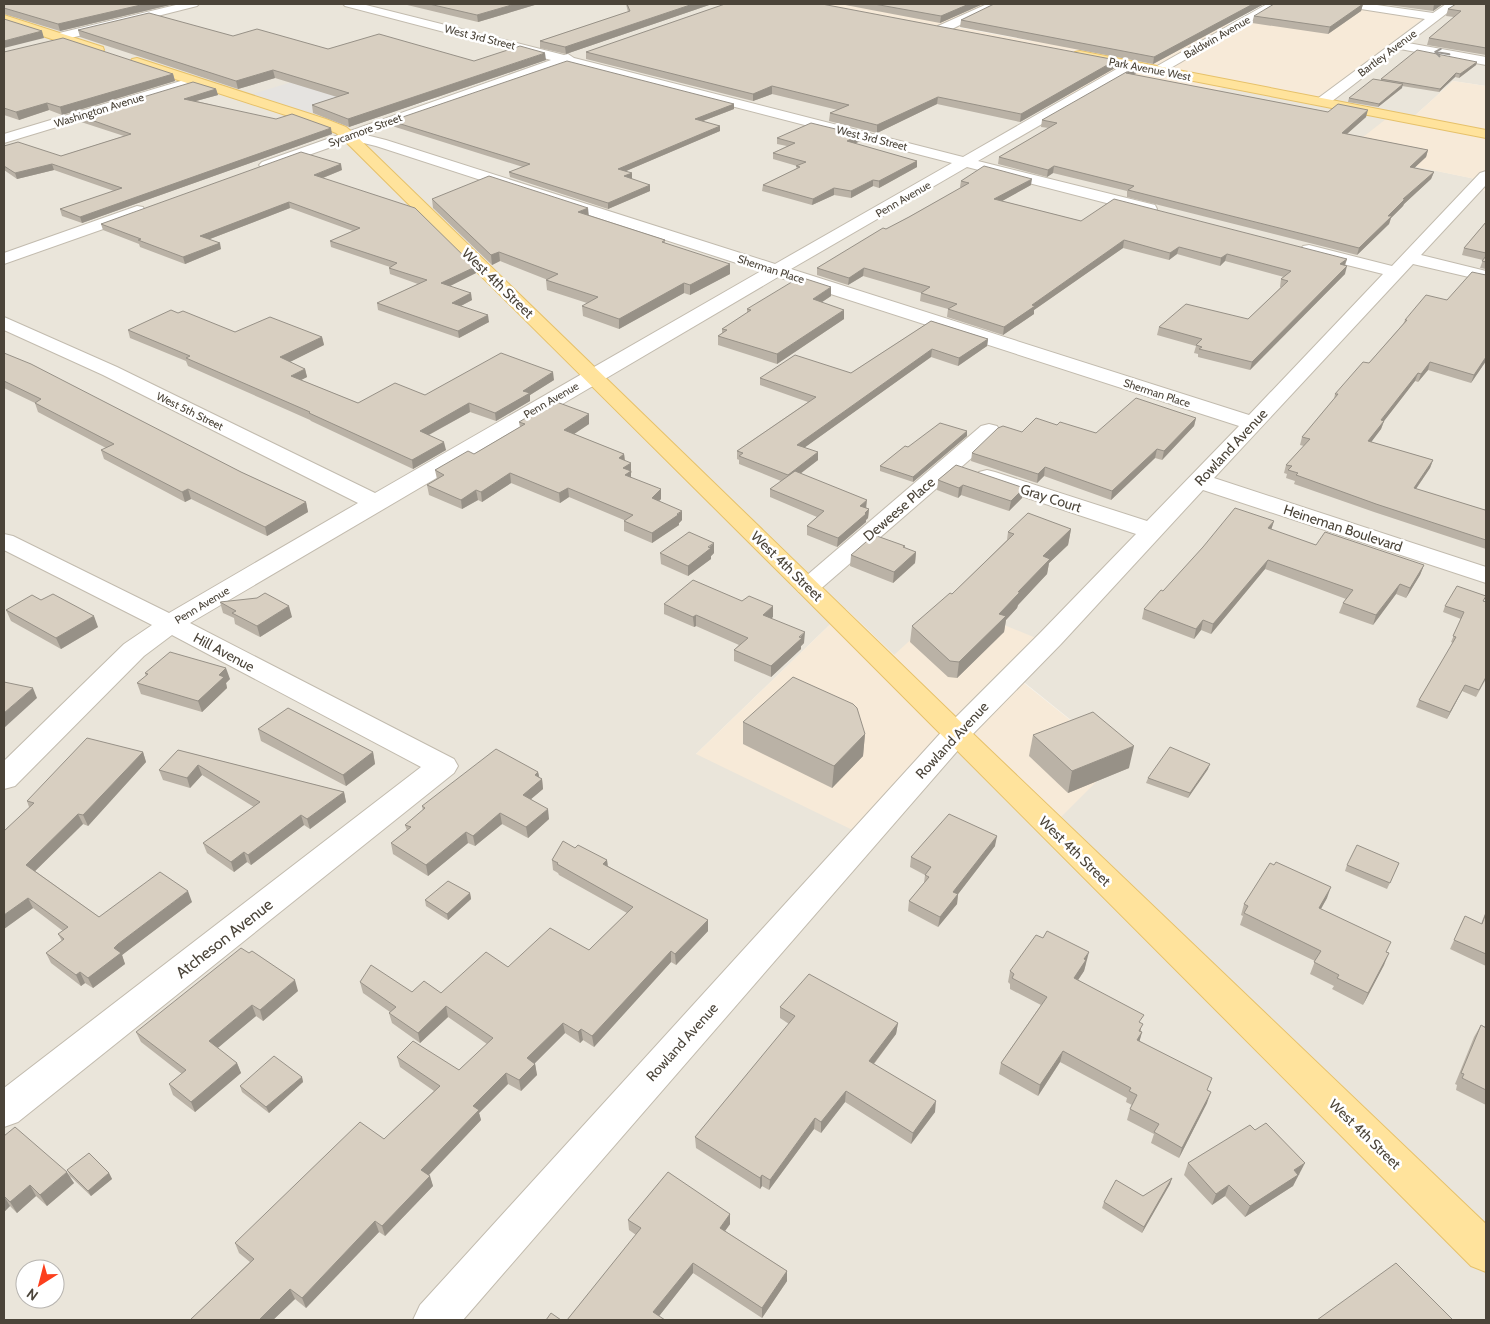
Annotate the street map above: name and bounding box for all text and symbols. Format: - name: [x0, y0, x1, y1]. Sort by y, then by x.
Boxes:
- street label: Baldwin Avenue: [1181, 12, 1253, 62]
- street label: West 3rd Street: [443, 21, 517, 53]
- street label: Bartley Avenue: [1355, 26, 1419, 80]
- one-way arrow: [1434, 47, 1450, 57]
- street label: Park Avenue West: [1108, 54, 1193, 84]
- street label: Washington Avenue: [53, 90, 146, 130]
- street label: Sycamore Street: [326, 110, 404, 150]
- street label: West 3rd Street: [835, 122, 909, 154]
- street label: Penn Avenue: [873, 177, 933, 220]
- street label: West 4th Street: [458, 244, 538, 322]
- street label: Sherman Place: [736, 252, 807, 287]
- street label: Sherman Place: [1122, 376, 1193, 411]
- street label: Penn Avenue: [521, 378, 581, 421]
- street label: West 5th Street: [154, 389, 226, 433]
- street label: Rowland Avenue: [1191, 405, 1271, 489]
- street label: Deweese Place: [859, 473, 939, 545]
- street label: Gray Court: [1018, 480, 1084, 516]
- street label: Heineman Boulevard: [1281, 500, 1405, 556]
- street label: West 4th Street: [747, 527, 827, 605]
- street label: Penn Avenue: [172, 583, 232, 627]
- street label: Hill Avenue: [190, 628, 258, 676]
- street label: Rowland Avenue: [912, 698, 992, 782]
- street label: West 4th Street: [1035, 812, 1115, 890]
- street label: Atcheson Avenue: [172, 895, 276, 982]
- street label: Rowland Avenue: [642, 999, 722, 1085]
- street label: West 4th Street: [1325, 1095, 1405, 1173]
- north arrow: [15, 1259, 65, 1309]
- text: N: [23, 1284, 42, 1305]

